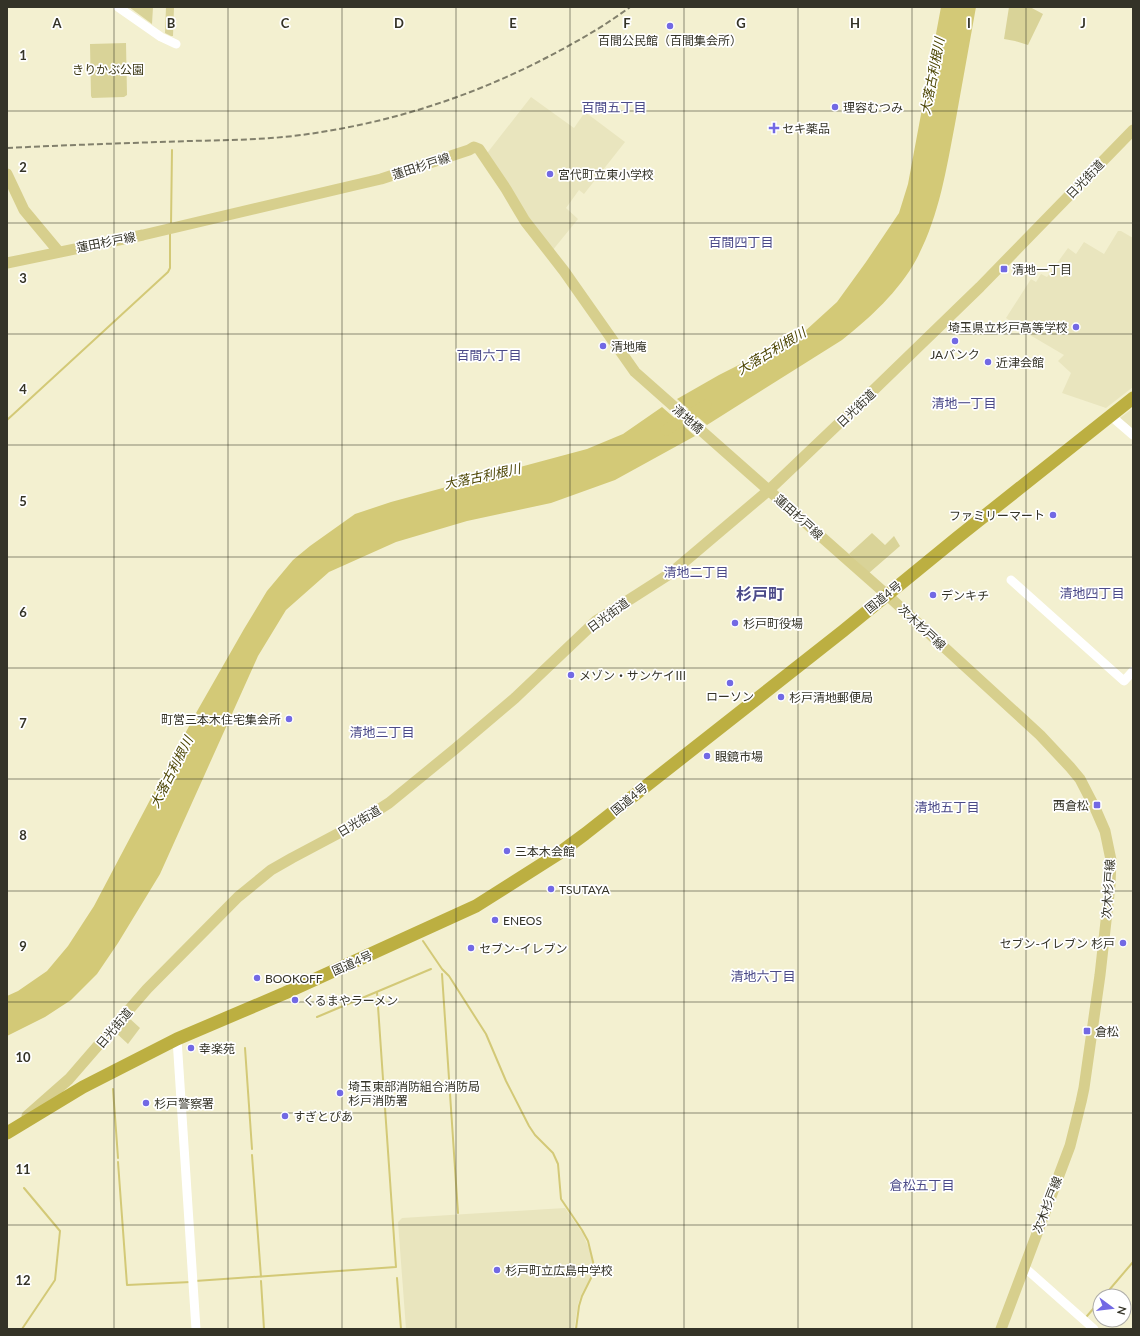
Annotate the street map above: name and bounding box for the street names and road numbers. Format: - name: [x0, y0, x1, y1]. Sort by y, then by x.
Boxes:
- street label: 蓮田杉戸線: [390, 150, 452, 182]
- street label: 日光街道: [1063, 157, 1107, 201]
- street label: 蓮田杉戸線: [75, 229, 137, 255]
- street label: 日光街道: [834, 386, 878, 430]
- street label: 清地橋: [670, 401, 706, 437]
- street label: 蓮田杉戸線: [772, 491, 826, 543]
- street label: 国道4号: [862, 578, 904, 616]
- street label: 日光街道: [584, 595, 632, 635]
- street label: 次木杉戸線: [895, 601, 949, 653]
- street label: 国道4号: [608, 780, 650, 818]
- street label: 日光街道: [335, 802, 383, 840]
- street label: 次木杉戸線: [1098, 859, 1118, 919]
- street label: 国道4号: [329, 947, 375, 979]
- street label: 日光街道: [93, 1005, 135, 1051]
- street label: 次木杉戸線: [1029, 1174, 1065, 1236]

